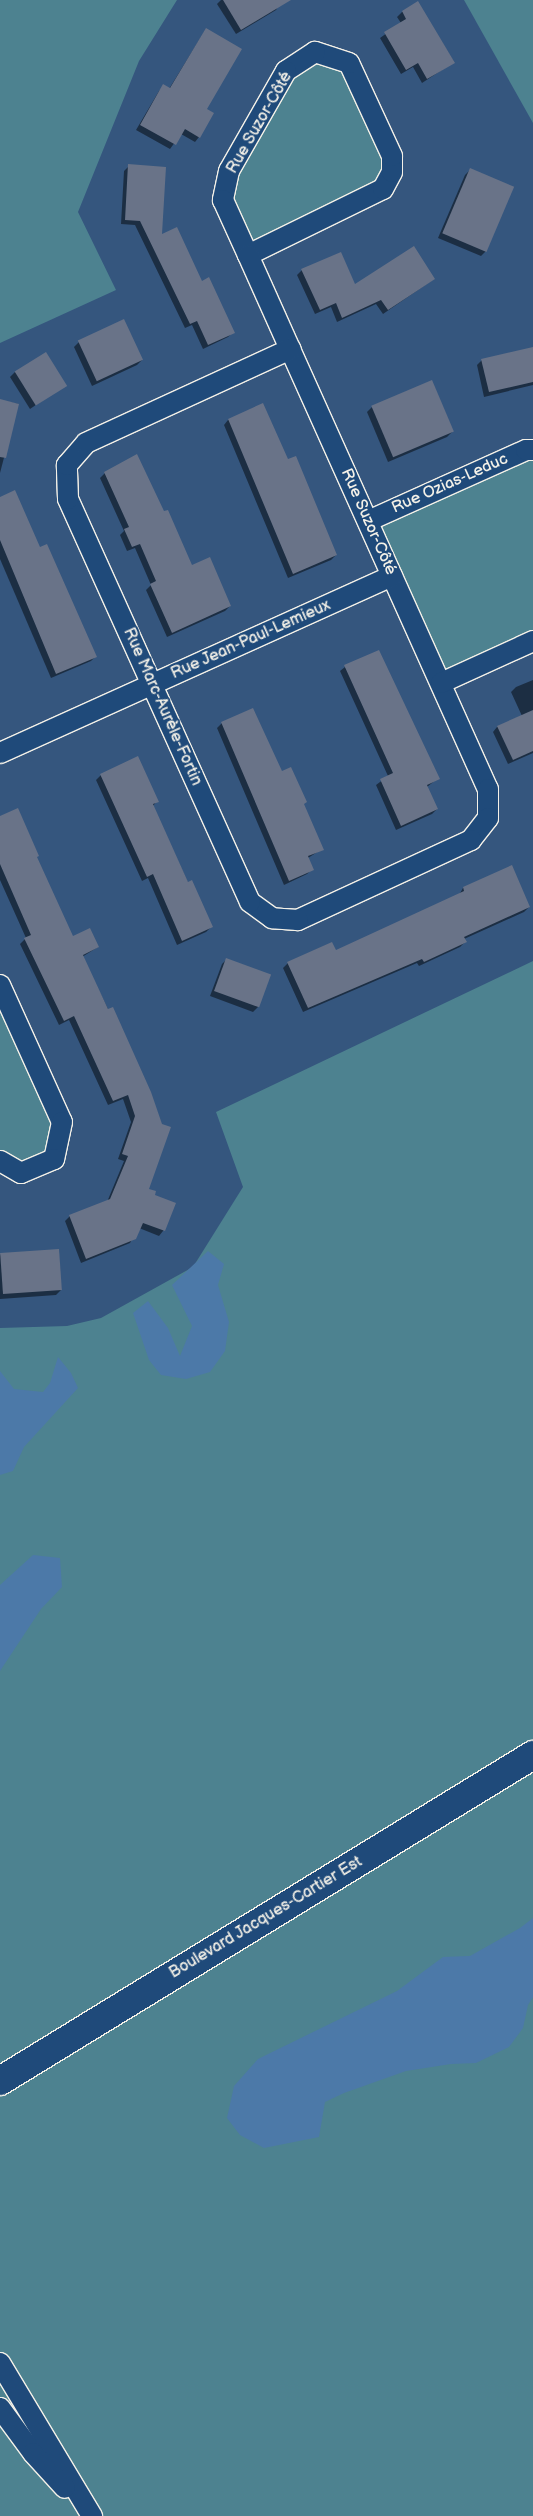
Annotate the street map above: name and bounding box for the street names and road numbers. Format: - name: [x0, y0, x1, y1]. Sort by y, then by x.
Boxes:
- street label: Rue Suzor-Côté: [223, 69, 297, 177]
- street label: Rue Ozias-Leduc: [389, 450, 511, 518]
- street label: Rue Suzor-Côté: [336, 466, 400, 578]
- street label: Rue Jean-Paul-Lemieux: [168, 596, 334, 684]
- street label: Rue Marc-Aurèle-Fortin: [118, 625, 206, 789]
- street label: Boulevard Jacques-Cartier Est: [166, 1853, 366, 1983]

